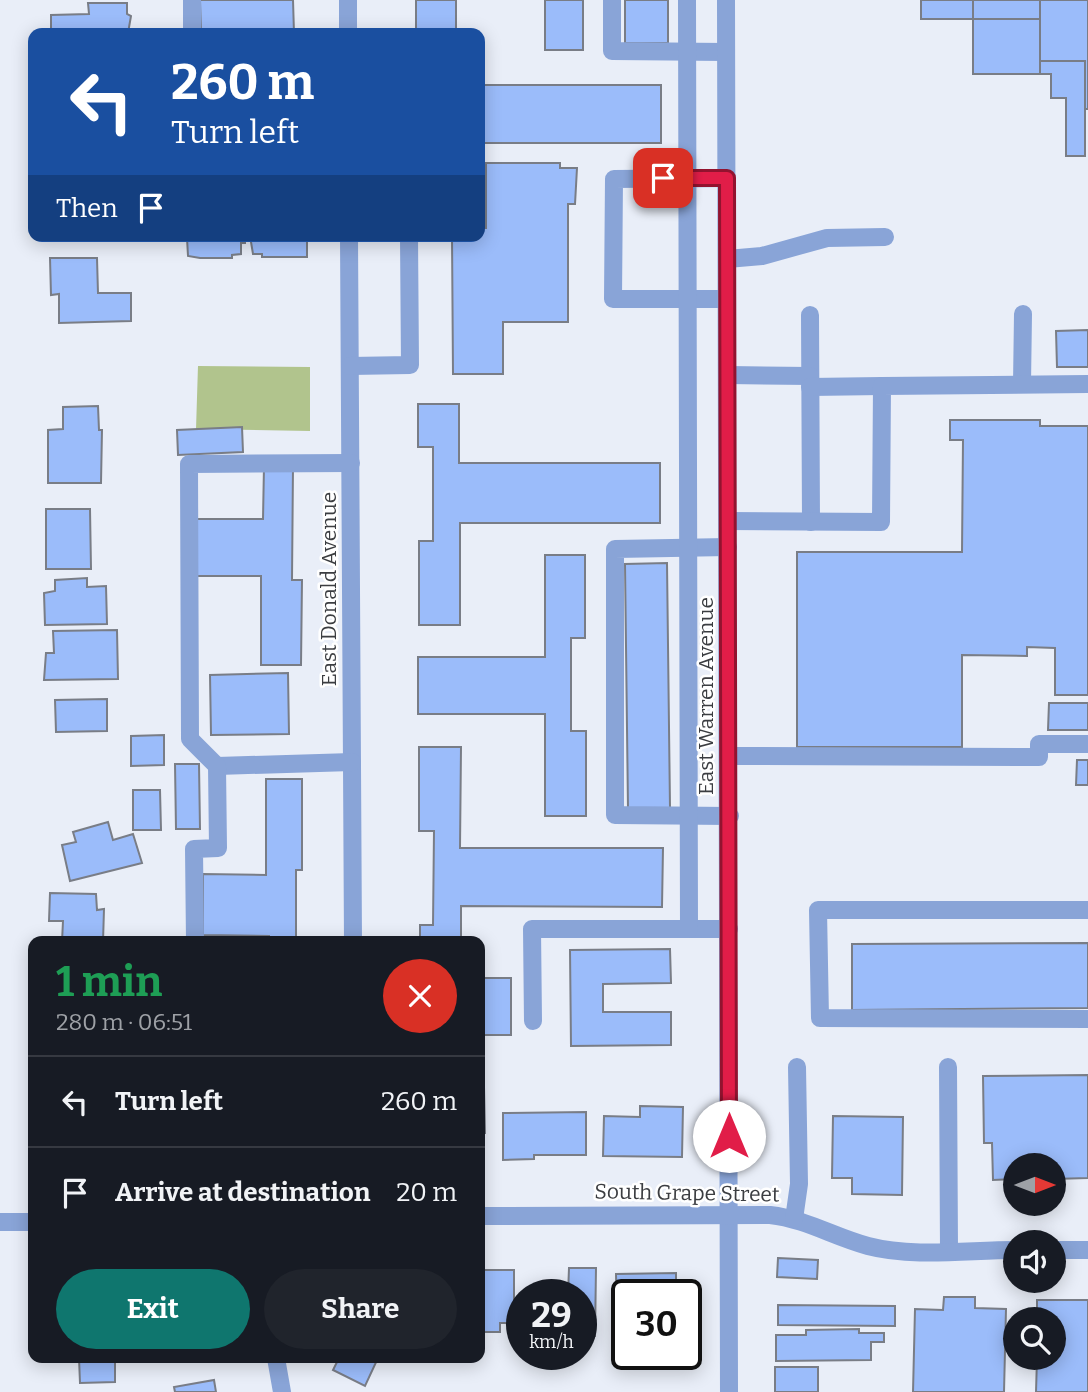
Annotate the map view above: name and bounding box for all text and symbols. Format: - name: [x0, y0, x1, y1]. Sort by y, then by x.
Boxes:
- text: 260 m: [171, 53, 314, 112]
- icon: left: [56, 56, 147, 147]
- text: Turn left: [171, 113, 299, 151]
- pin: [633, 148, 693, 208]
- icon: arrive: [644, 159, 682, 197]
- icon: arrive: [132, 189, 170, 227]
- text: Then: [56, 193, 118, 224]
- street label: East Donald Avenue: [316, 492, 342, 686]
- street label: East Warren Avenue: [693, 597, 719, 795]
- text: 1 min: [56, 957, 162, 1007]
- button: close: [383, 959, 457, 1033]
- text: 280 m · 06:51: [56, 1008, 192, 1036]
- icon: left: [56, 1083, 94, 1121]
- text: Turn left: [115, 1086, 223, 1117]
- text: 260 m: [381, 1086, 457, 1117]
- position arrow: [692, 1099, 766, 1173]
- north arrow: [1003, 1153, 1066, 1216]
- map controls: [1003, 1153, 1066, 1370]
- icon: arrive: [56, 1174, 94, 1212]
- text: Arrive at destination: [115, 1177, 370, 1208]
- text: 20 m: [396, 1177, 457, 1208]
- street label: South Grape Street: [594, 1178, 780, 1208]
- button: sound: [1003, 1230, 1066, 1293]
- button: Exit: [56, 1269, 250, 1349]
- button: Share: [264, 1269, 457, 1349]
- speed limit sign: 30: [611, 1279, 702, 1370]
- text: 29: [531, 1294, 572, 1336]
- button: search: [1003, 1307, 1066, 1370]
- text: km/h: [529, 1331, 574, 1353]

